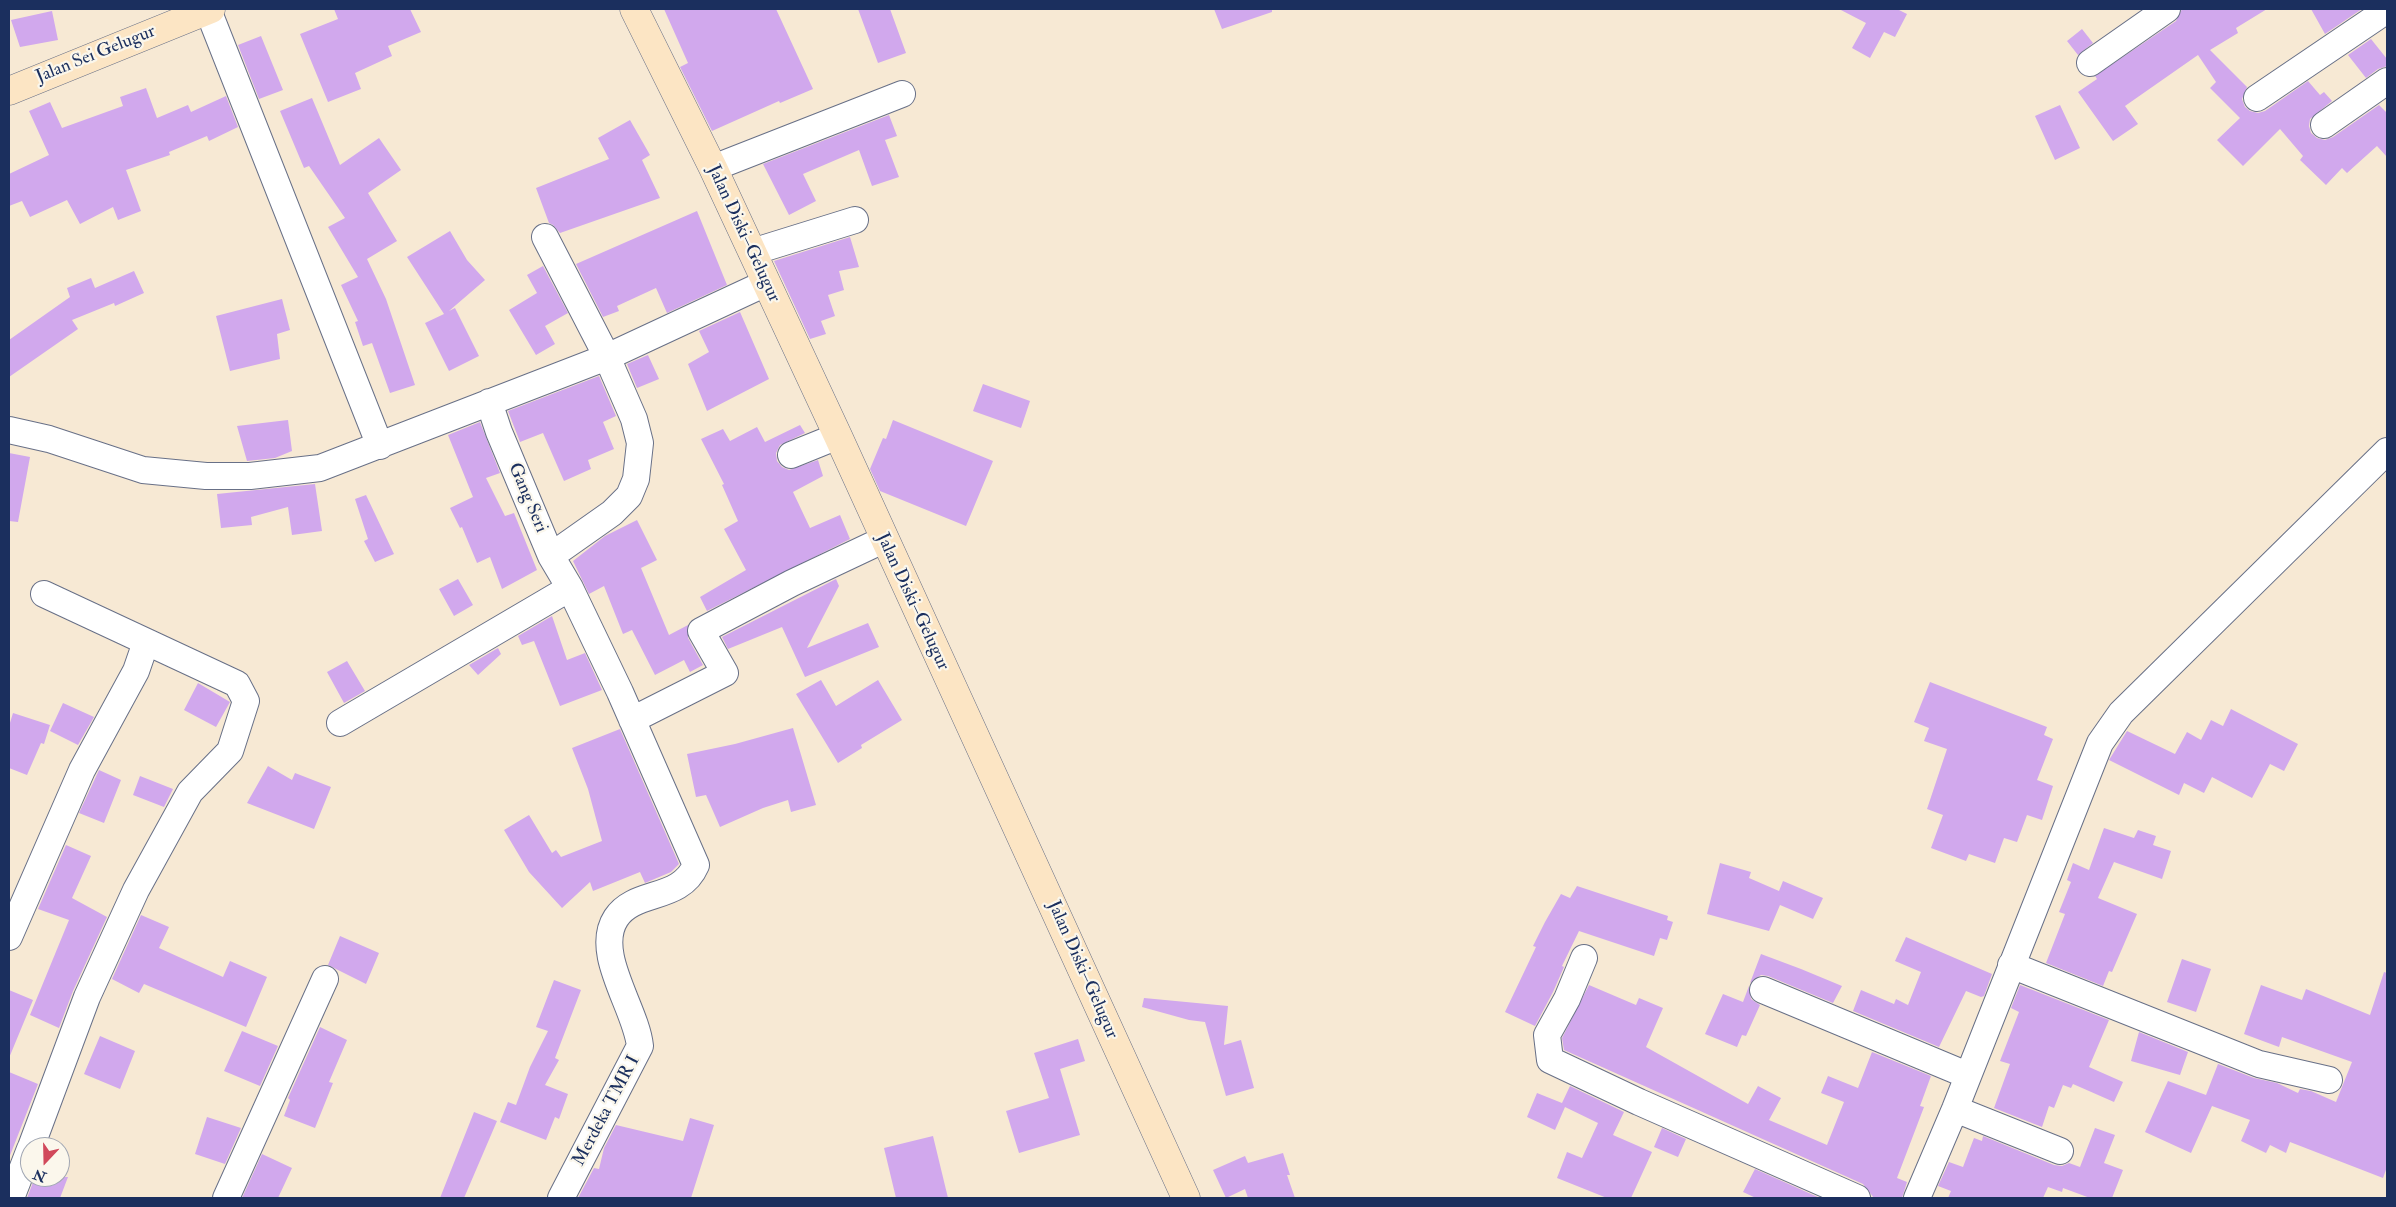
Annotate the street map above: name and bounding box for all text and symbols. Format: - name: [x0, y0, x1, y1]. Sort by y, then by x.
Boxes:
- street label: Jalan Sei Gelugur: [33, 21, 159, 89]
- street label: Jalan Diski–Gelugur: [702, 162, 784, 306]
- street label: Gang Seri: [503, 460, 551, 536]
- street label: Jalan Diski–Gelugur: [871, 530, 953, 674]
- street label: Jalan Diski–Gelugur: [1042, 898, 1122, 1042]
- street label: Merdeka TMR I: [569, 1052, 645, 1170]
- north arrow: [20, 1137, 70, 1187]
- text: N: [31, 1165, 49, 1186]

